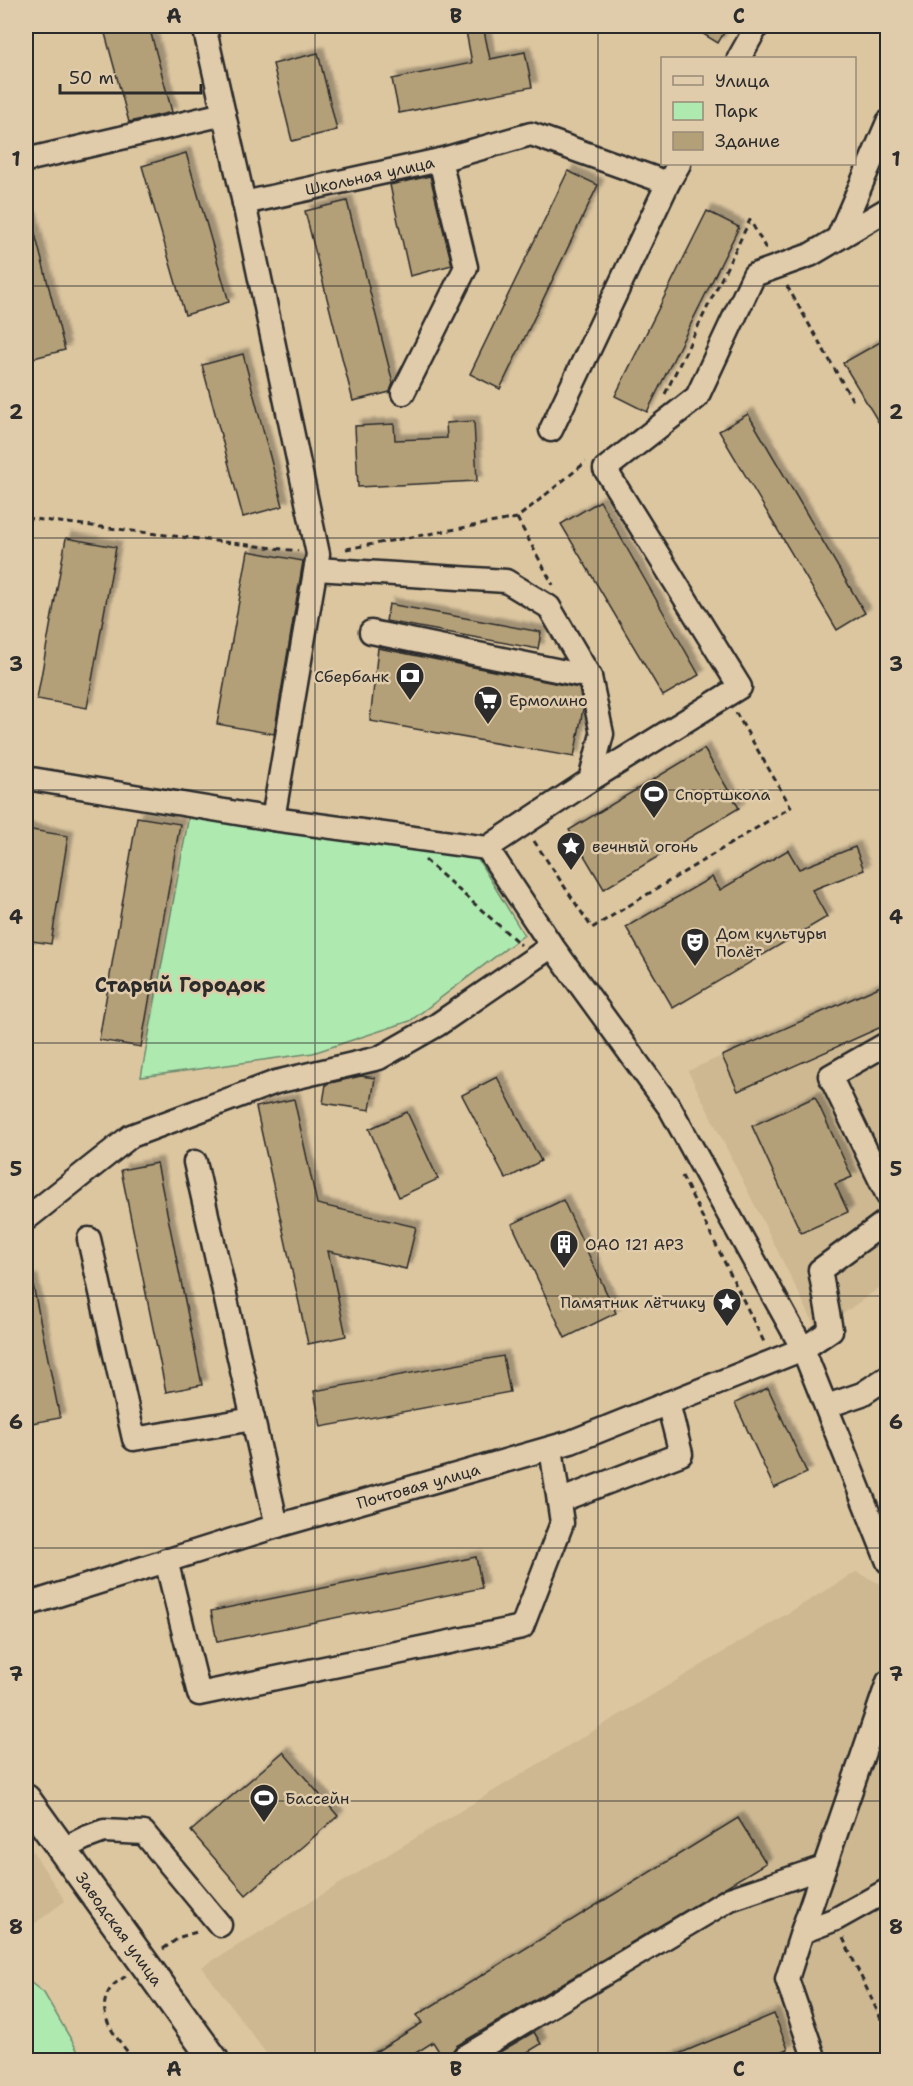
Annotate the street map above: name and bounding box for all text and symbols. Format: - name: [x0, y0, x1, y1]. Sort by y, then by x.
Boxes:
- text: A: [166, 3, 182, 29]
- text: B: [450, 3, 462, 29]
- text: C: [733, 3, 745, 29]
- scale bar: [60, 57, 201, 95]
- legend: [661, 57, 856, 165]
- text: 50 m: [69, 66, 114, 90]
- text: Улица: [715, 69, 769, 93]
- text: Парк: [715, 99, 758, 123]
- text: Здание: [715, 129, 780, 153]
- text: 1: [11, 146, 21, 172]
- text: 1: [891, 146, 901, 172]
- street label: Школьная улица: [303, 151, 436, 200]
- text: 2: [9, 399, 23, 425]
- text: 2: [889, 399, 903, 425]
- text: 3: [9, 651, 23, 677]
- text: 3: [889, 651, 903, 677]
- bank icon: Сбербанк: [394, 660, 426, 702]
- place label: Сбербанк: [314, 666, 390, 687]
- supermarket icon: Ермолино: [472, 684, 504, 726]
- place label: Ермолино: [509, 690, 588, 711]
- sports icon: Спортшкола: [638, 778, 670, 820]
- place label: Спортшкола: [675, 784, 770, 805]
- place icon: вечный огонь: [555, 830, 587, 872]
- place label: вечный огонь: [592, 836, 698, 857]
- text: 4: [9, 904, 23, 930]
- text: 4: [889, 904, 903, 930]
- place label: Дом культуры Полёт: [716, 923, 827, 962]
- theatre icon: Дом культуры Полёт: [679, 926, 711, 968]
- district label: Старый Городок: [95, 972, 266, 998]
- text: 5: [10, 1156, 22, 1182]
- text: 5: [890, 1156, 902, 1182]
- building icon: OAO 121 АРЗ: [548, 1228, 580, 1270]
- place label: OAO 121 АРЗ: [585, 1234, 684, 1255]
- place icon: Памятник лётчику: [711, 1286, 743, 1328]
- place label: Памятник лётчику: [561, 1292, 706, 1313]
- text: 6: [9, 1409, 23, 1435]
- text: 6: [889, 1409, 903, 1435]
- street label: Почтовая улица: [354, 1458, 482, 1513]
- text: 7: [9, 1661, 23, 1687]
- text: 7: [889, 1661, 903, 1687]
- sports icon: Бассейн: [248, 1782, 280, 1824]
- place label: Бассейн: [285, 1788, 349, 1809]
- street label: Заводская улица: [71, 1868, 168, 1990]
- text: 8: [9, 1914, 23, 1940]
- text: 8: [889, 1914, 903, 1940]
- text: A: [166, 2056, 182, 2082]
- text: B: [450, 2056, 462, 2082]
- text: C: [733, 2056, 745, 2082]

